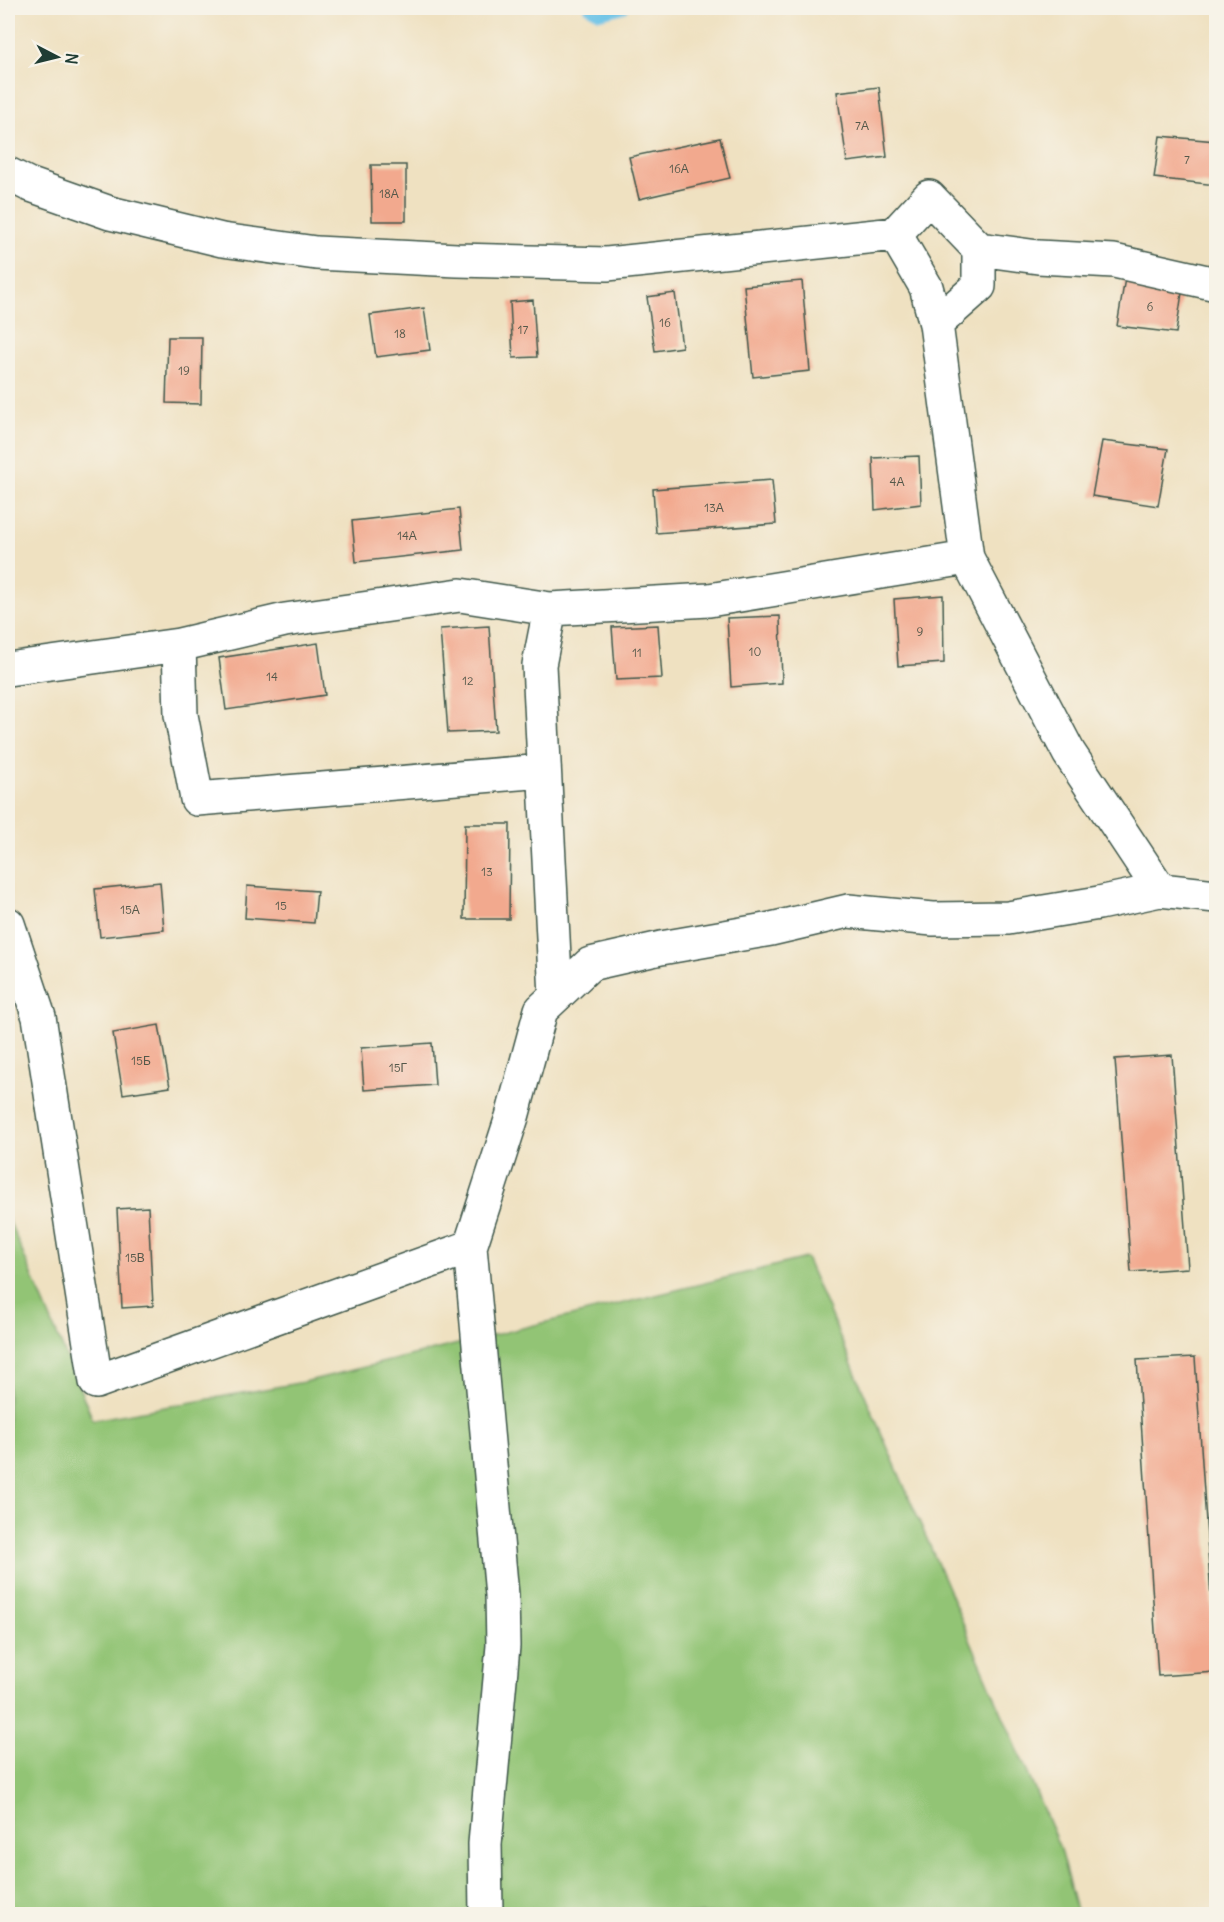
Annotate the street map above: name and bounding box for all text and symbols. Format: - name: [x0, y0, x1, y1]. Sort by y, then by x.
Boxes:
- north arrow: [27, 27, 87, 87]
- text: N: [61, 52, 82, 66]
- house number: 7А: [855, 118, 869, 133]
- house number: 7: [1184, 152, 1190, 167]
- house number: 16А: [669, 161, 689, 176]
- house number: 18А: [379, 186, 399, 201]
- house number: 6: [1147, 299, 1154, 314]
- house number: 16: [659, 315, 671, 330]
- house number: 17: [518, 322, 528, 337]
- house number: 18: [394, 326, 406, 341]
- house number: 19: [178, 363, 190, 378]
- house number: 4А: [890, 474, 904, 489]
- house number: 13А: [704, 500, 724, 515]
- house number: 14А: [397, 528, 417, 543]
- house number: 9: [917, 624, 924, 639]
- house number: 10: [749, 644, 761, 659]
- house number: 11: [632, 645, 642, 660]
- house number: 14: [266, 669, 278, 684]
- house number: 12: [462, 673, 474, 688]
- house number: 13: [481, 864, 493, 879]
- house number: 15: [275, 898, 287, 913]
- house number: 15А: [120, 902, 140, 917]
- house number: 15Б: [131, 1053, 151, 1068]
- house number: 15Г: [389, 1060, 408, 1075]
- house number: 15В: [125, 1250, 145, 1265]

